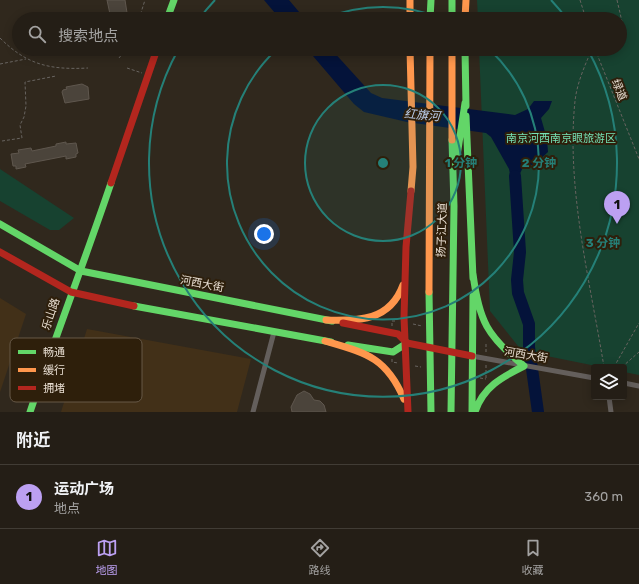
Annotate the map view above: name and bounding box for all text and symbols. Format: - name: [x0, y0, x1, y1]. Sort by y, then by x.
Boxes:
- search box: [12, 12, 627, 56]
- icon: search: [26, 23, 48, 45]
- text: 搜索地点: [58, 27, 118, 45]
- street label: 绿道: [609, 77, 629, 103]
- water label: 红旗河: [403, 106, 443, 124]
- park label: 南京河西南京眼旅游区: [506, 132, 616, 145]
- centre of rings: [376, 156, 390, 170]
- text: 1 分钟: [445, 156, 477, 170]
- text: 2 分钟: [522, 156, 556, 170]
- pin: 1: [604, 191, 630, 224]
- street label: 扬子江大道: [435, 202, 449, 258]
- your location: [254, 224, 274, 244]
- text: 3 分钟: [586, 236, 620, 250]
- street label: 河西大街: [179, 273, 225, 295]
- street label: 乐山路: [39, 296, 63, 332]
- legend: [10, 338, 142, 402]
- street label: 河西大街: [503, 345, 549, 365]
- text: 畅通: [43, 346, 65, 359]
- text: 缓行: [43, 364, 65, 377]
- map controls: [591, 364, 627, 400]
- button: layers: [591, 364, 627, 400]
- text: 拥堵: [43, 382, 65, 395]
- text: 附近: [16, 430, 50, 450]
- text: 运动广场: [54, 480, 114, 498]
- text: 1: [26, 489, 32, 504]
- text: 360 m: [584, 489, 623, 504]
- text: 地点: [54, 501, 80, 516]
- tab: 地图: [96, 537, 118, 577]
- tab: 路线: [309, 537, 331, 577]
- tab: 收藏: [522, 537, 544, 577]

